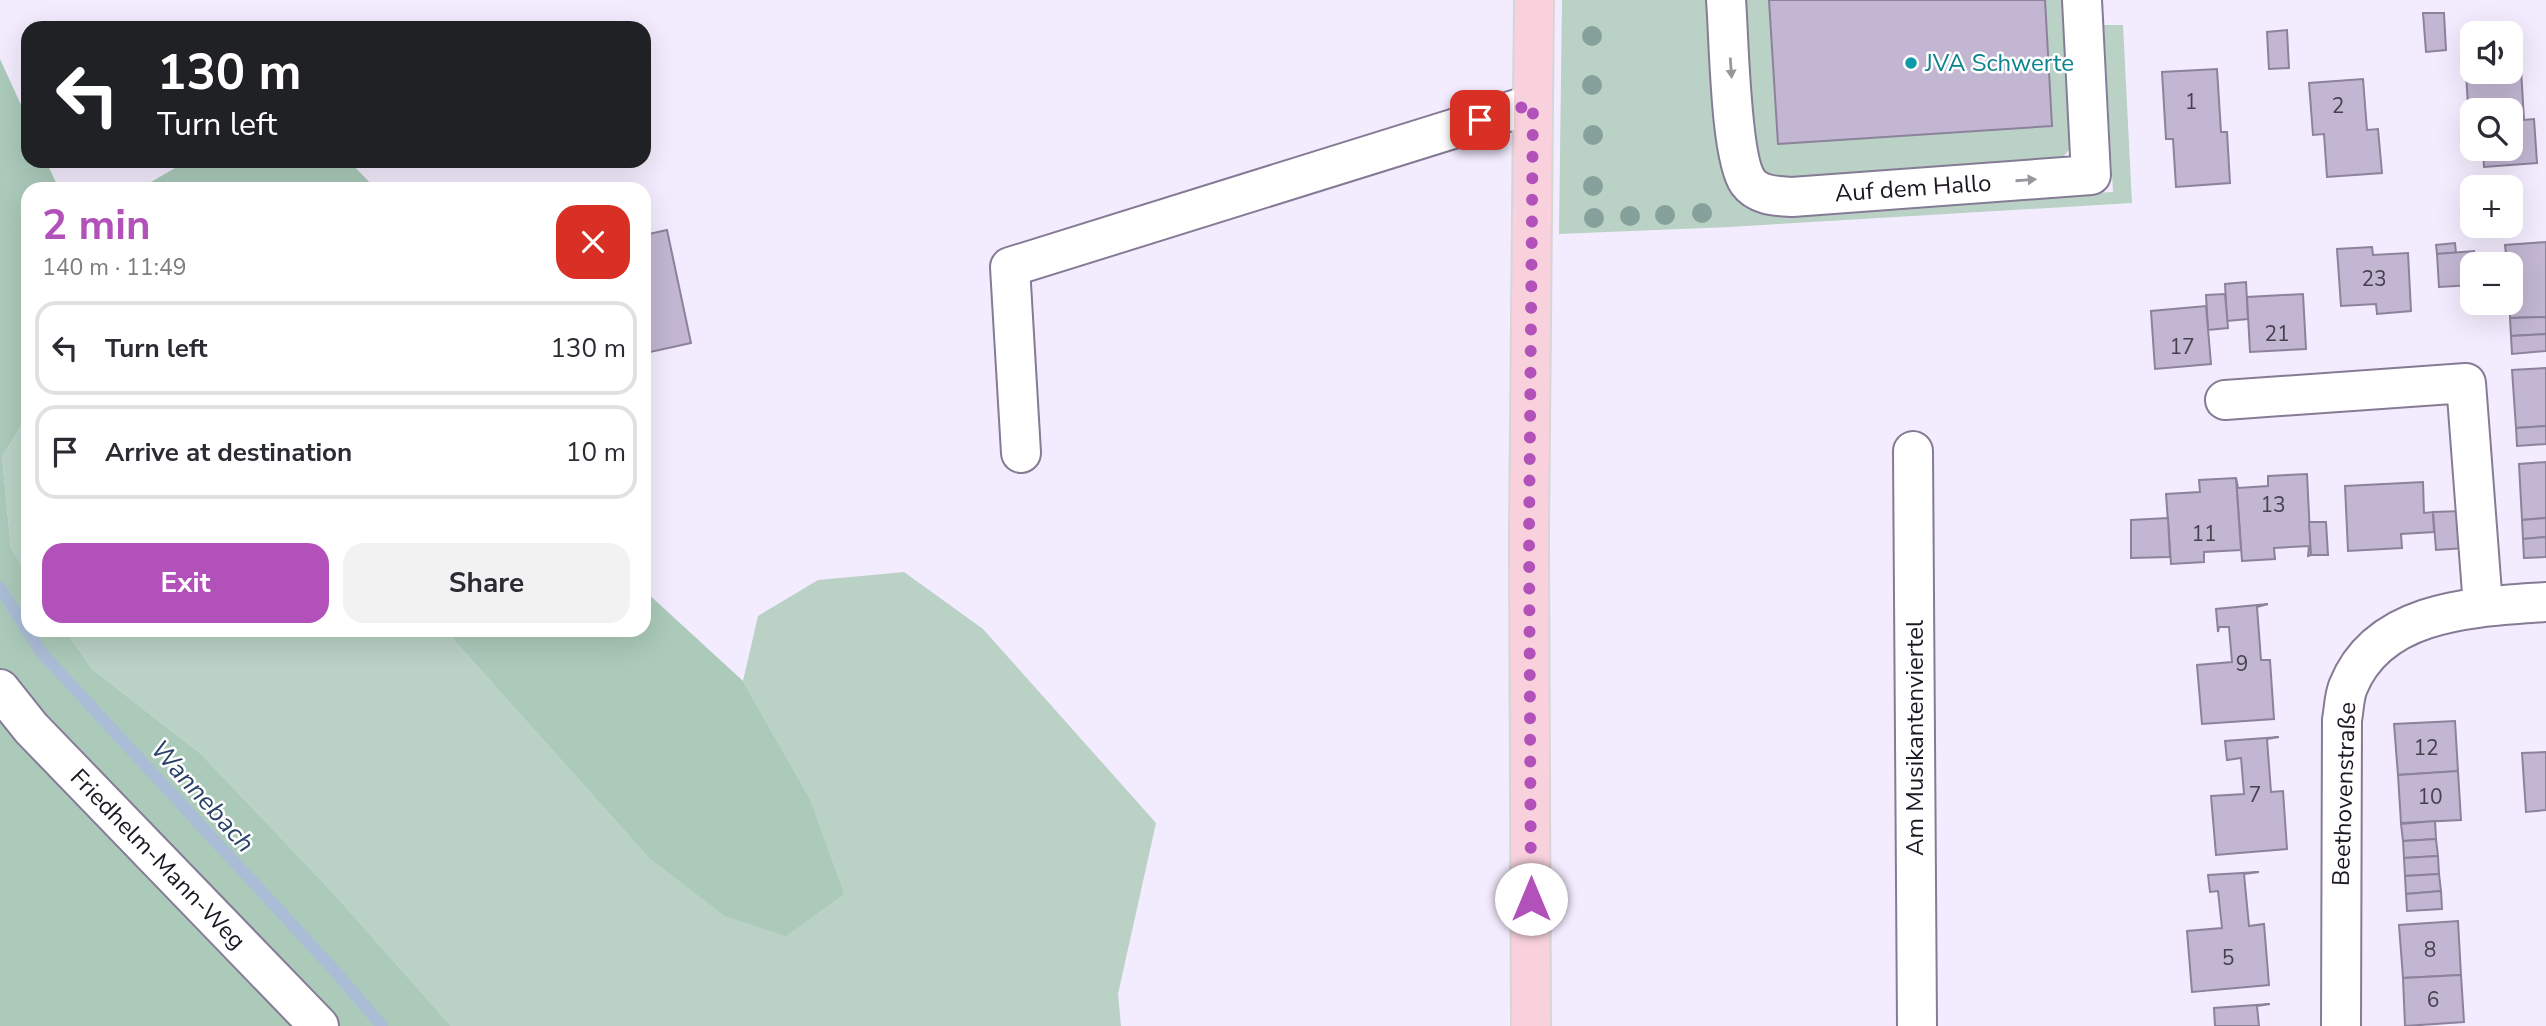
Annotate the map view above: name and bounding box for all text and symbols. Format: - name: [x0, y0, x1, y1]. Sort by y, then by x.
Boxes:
- map controls: [2460, 21, 2523, 315]
- button: sound: [2460, 21, 2523, 84]
- text: 130 m: [157, 39, 301, 106]
- place label: JVA Schwerte: [1924, 47, 2074, 79]
- icon: left: [42, 49, 133, 140]
- marker: JVA Schwerte: [1903, 55, 1919, 71]
- one-way arrow: [1725, 57, 1736, 79]
- house number: 1: [2185, 88, 2197, 116]
- pin: [1450, 90, 1510, 150]
- house number: 2: [2332, 92, 2344, 120]
- button: search: [2460, 98, 2523, 161]
- icon: arrive: [1461, 101, 1499, 139]
- text: Turn left: [157, 103, 277, 146]
- street label: Auf dem Hallo: [1834, 167, 1992, 209]
- one-way arrow: [2015, 174, 2037, 185]
- button: +: [2460, 175, 2523, 238]
- text: 2 min: [42, 197, 151, 254]
- button: close: [556, 205, 630, 279]
- text: 140 m · 11:49: [42, 252, 187, 283]
- button: −: [2460, 252, 2523, 315]
- house number: 23: [2361, 265, 2387, 293]
- house number: 21: [2264, 320, 2290, 348]
- icon: left: [46, 329, 84, 367]
- text: Turn left: [105, 331, 208, 366]
- text: 130 m: [550, 331, 626, 366]
- house number: 17: [2169, 333, 2195, 361]
- icon: arrive: [46, 433, 84, 471]
- text: Arrive at destination: [105, 435, 352, 470]
- text: 10 m: [566, 435, 626, 470]
- house number: 13: [2260, 491, 2286, 519]
- house number: 11: [2191, 520, 2217, 548]
- button: Exit: [42, 543, 329, 623]
- button: Share: [343, 543, 630, 623]
- street label: Am Musikantenviertel: [1899, 620, 1931, 856]
- house number: 9: [2236, 650, 2248, 678]
- street label: Beethovenstraße: [2325, 701, 2363, 887]
- water label: Wannebach: [143, 733, 262, 860]
- house number: 12: [2413, 734, 2439, 762]
- street label: Friedhelm-Mann-Weg: [63, 762, 253, 956]
- house number: 7: [2249, 781, 2261, 809]
- house number: 10: [2417, 783, 2443, 811]
- position arrow: [1494, 862, 1568, 936]
- house number: 8: [2424, 936, 2436, 964]
- house number: 5: [2222, 944, 2234, 972]
- house number: 6: [2427, 986, 2439, 1014]

